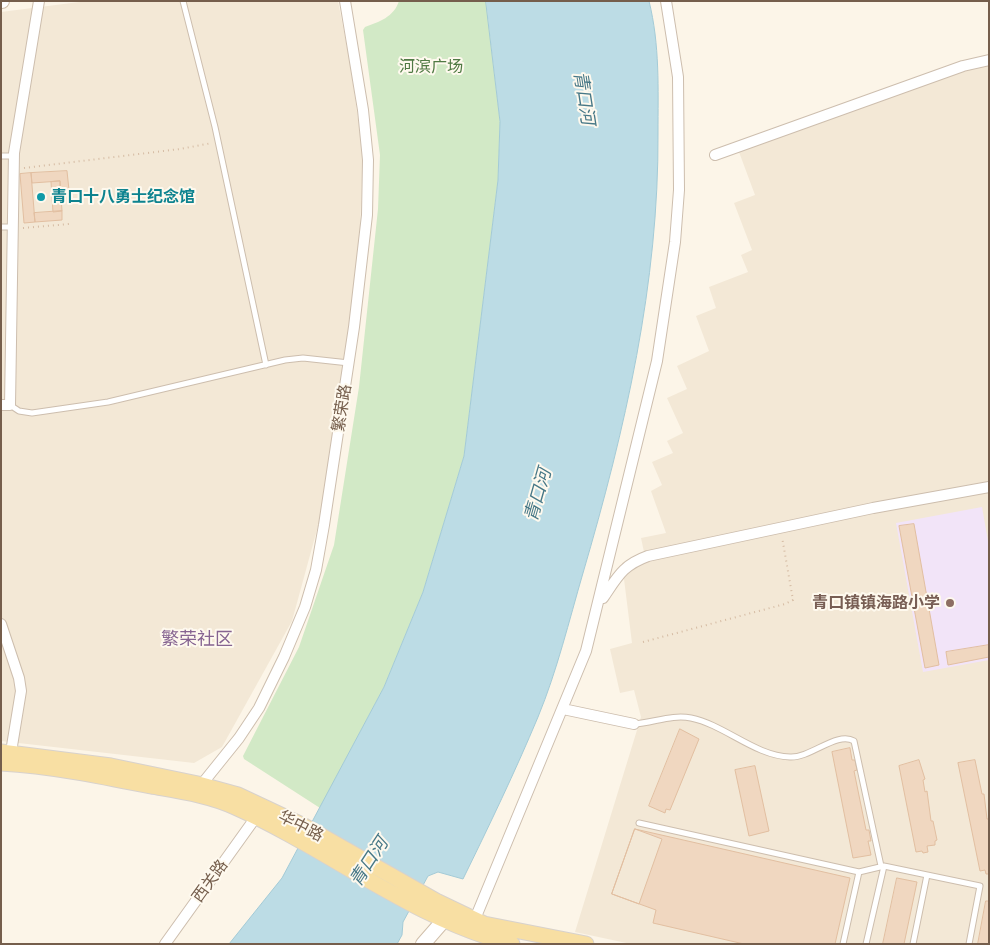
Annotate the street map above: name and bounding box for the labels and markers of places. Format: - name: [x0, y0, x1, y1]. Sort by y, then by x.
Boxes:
- place label: 青口十八勇士纪念馆: [51, 187, 195, 207]
- marker: 青口十八勇士纪念馆: [35, 191, 47, 203]
- place label: 青口镇镇海路小学: [812, 593, 940, 613]
- marker: 青口镇镇海路小学: [944, 597, 956, 609]

